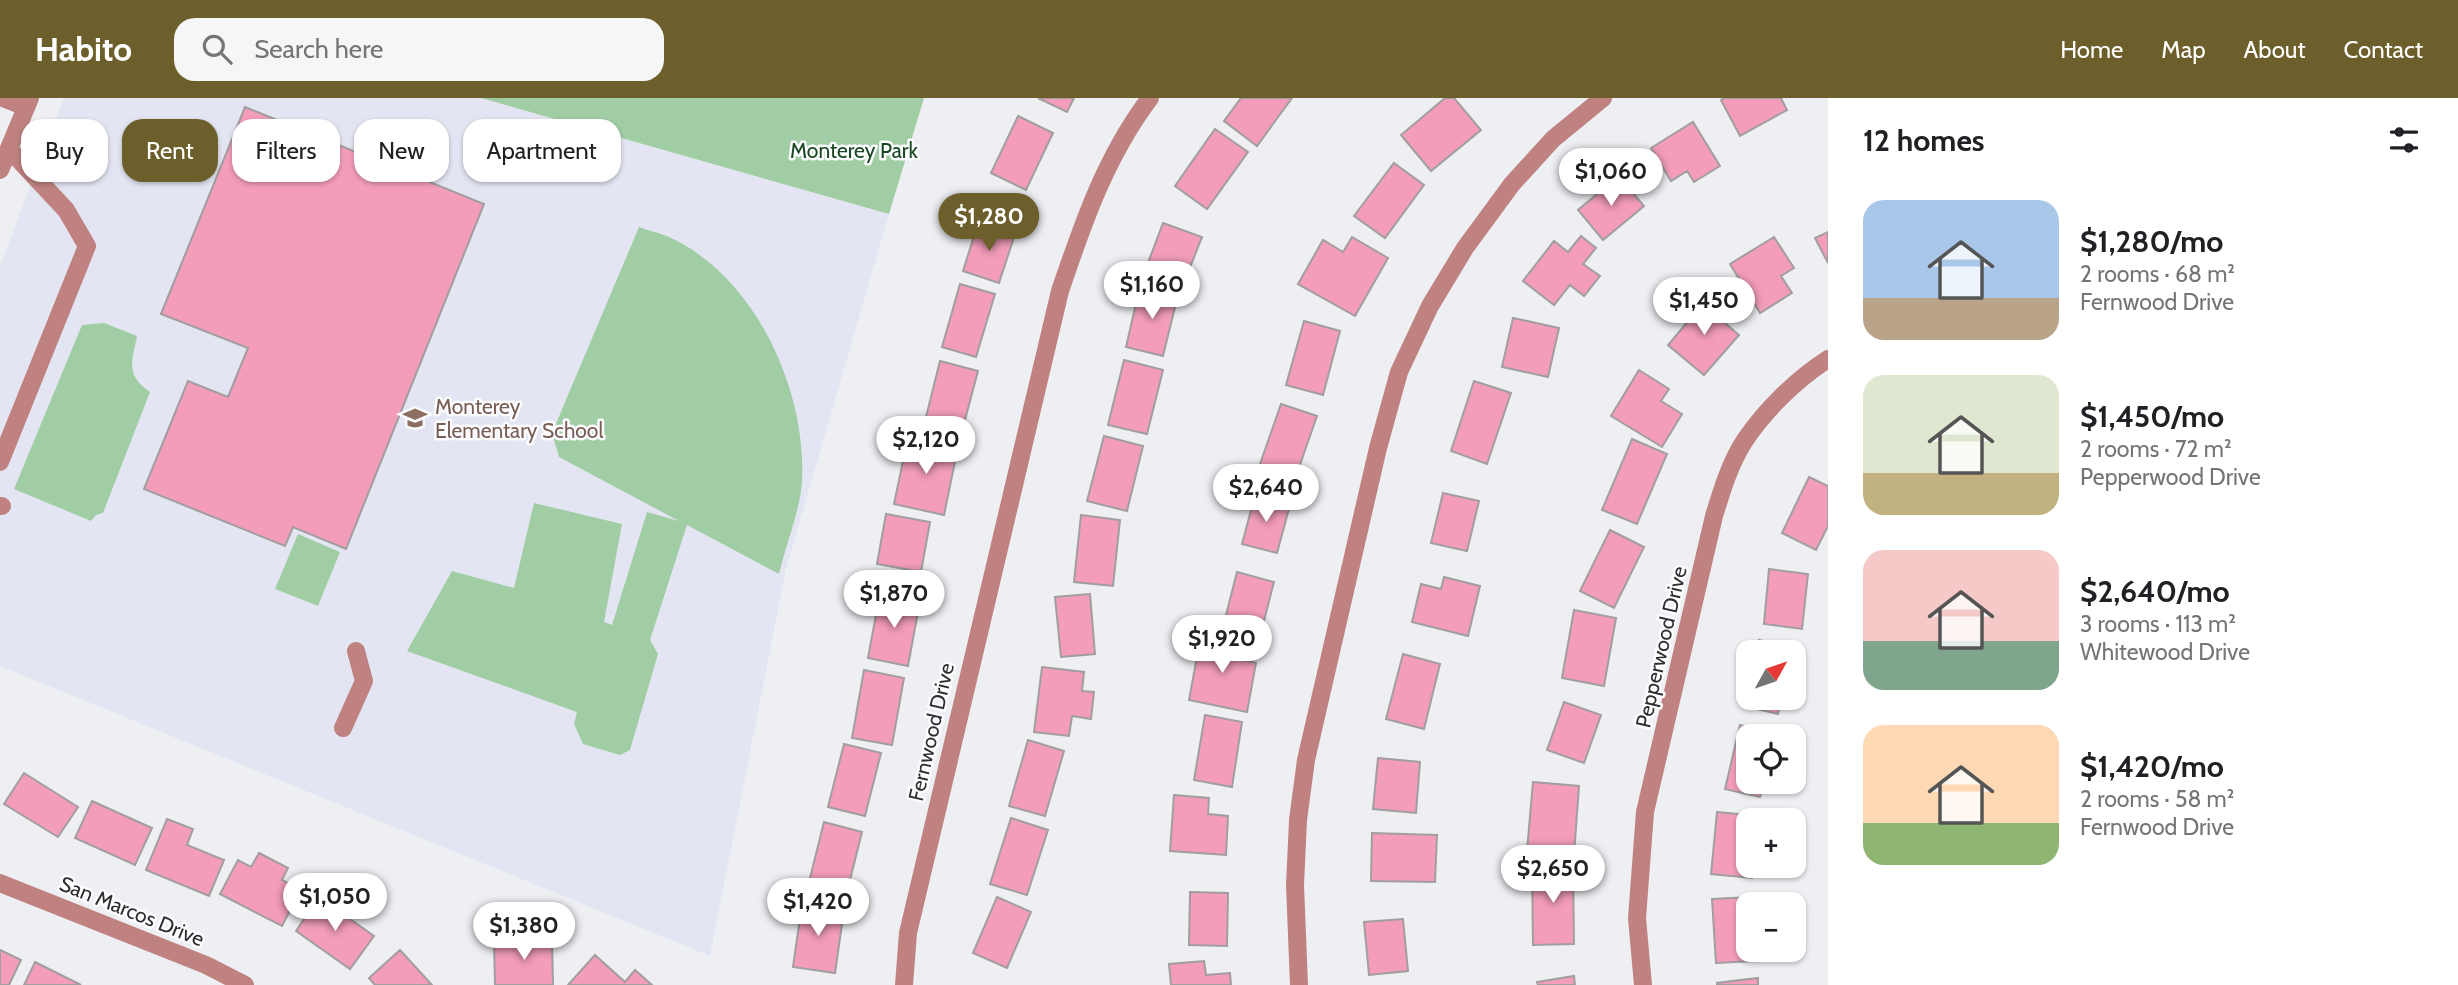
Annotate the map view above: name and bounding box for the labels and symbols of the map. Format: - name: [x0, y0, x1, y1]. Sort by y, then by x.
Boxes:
- park label: Monterey Park: [790, 138, 919, 163]
- pin: $1,060: [1554, 148, 1668, 208]
- pin: $1,280: [932, 194, 1046, 253]
- pin: $1,160: [1095, 262, 1209, 321]
- pin: $1,450: [1647, 278, 1761, 337]
- place label: Monterey Elementary School: [435, 394, 603, 443]
- school or university icon: Monterey Elementary School: [401, 404, 429, 432]
- pin: $2,120: [869, 416, 983, 476]
- pin: $2,640: [1209, 464, 1323, 524]
- street label: Pepperwood Drive: [1630, 564, 1692, 730]
- pin: $1,870: [837, 570, 951, 630]
- pin: $1,920: [1165, 616, 1279, 675]
- north arrow: [1736, 640, 1806, 710]
- street label: Fernwood Drive: [903, 660, 959, 803]
- pin: $2,650: [1496, 846, 1610, 905]
- street label: San Marcos Drive: [56, 871, 208, 951]
- pin: $1,050: [278, 874, 392, 933]
- pin: $1,420: [761, 878, 875, 938]
- pin: $1,380: [467, 902, 581, 962]

